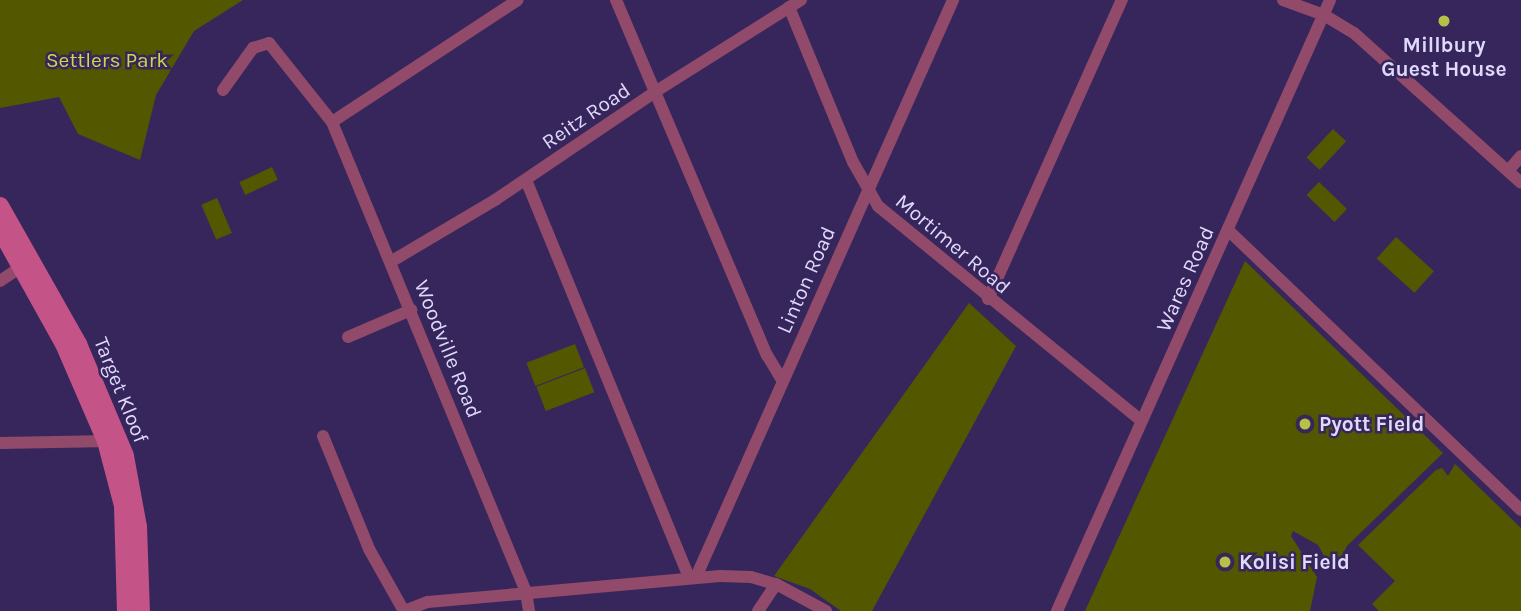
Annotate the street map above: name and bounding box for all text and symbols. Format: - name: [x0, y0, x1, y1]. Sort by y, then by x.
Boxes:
- marker: Millbury Guest House: [1436, 13, 1452, 29]
- place label: Millbury Guest House: [1381, 32, 1507, 82]
- park label: Settlers Park: [46, 47, 168, 73]
- street label: Reitz Road: [537, 77, 635, 155]
- street label: Mortimer Road: [890, 189, 1016, 299]
- street label: Linton Road: [771, 223, 841, 337]
- street label: Wares Road: [1151, 223, 1219, 335]
- street label: Woodville Road: [409, 277, 487, 421]
- street label: Target Kloof: [88, 333, 154, 447]
- place label: Pyott Field: [1319, 411, 1424, 437]
- marker: Pyott Field: [1297, 416, 1313, 432]
- place label: Kolisi Field: [1239, 549, 1350, 575]
- marker: Kolisi Field: [1217, 554, 1233, 570]

